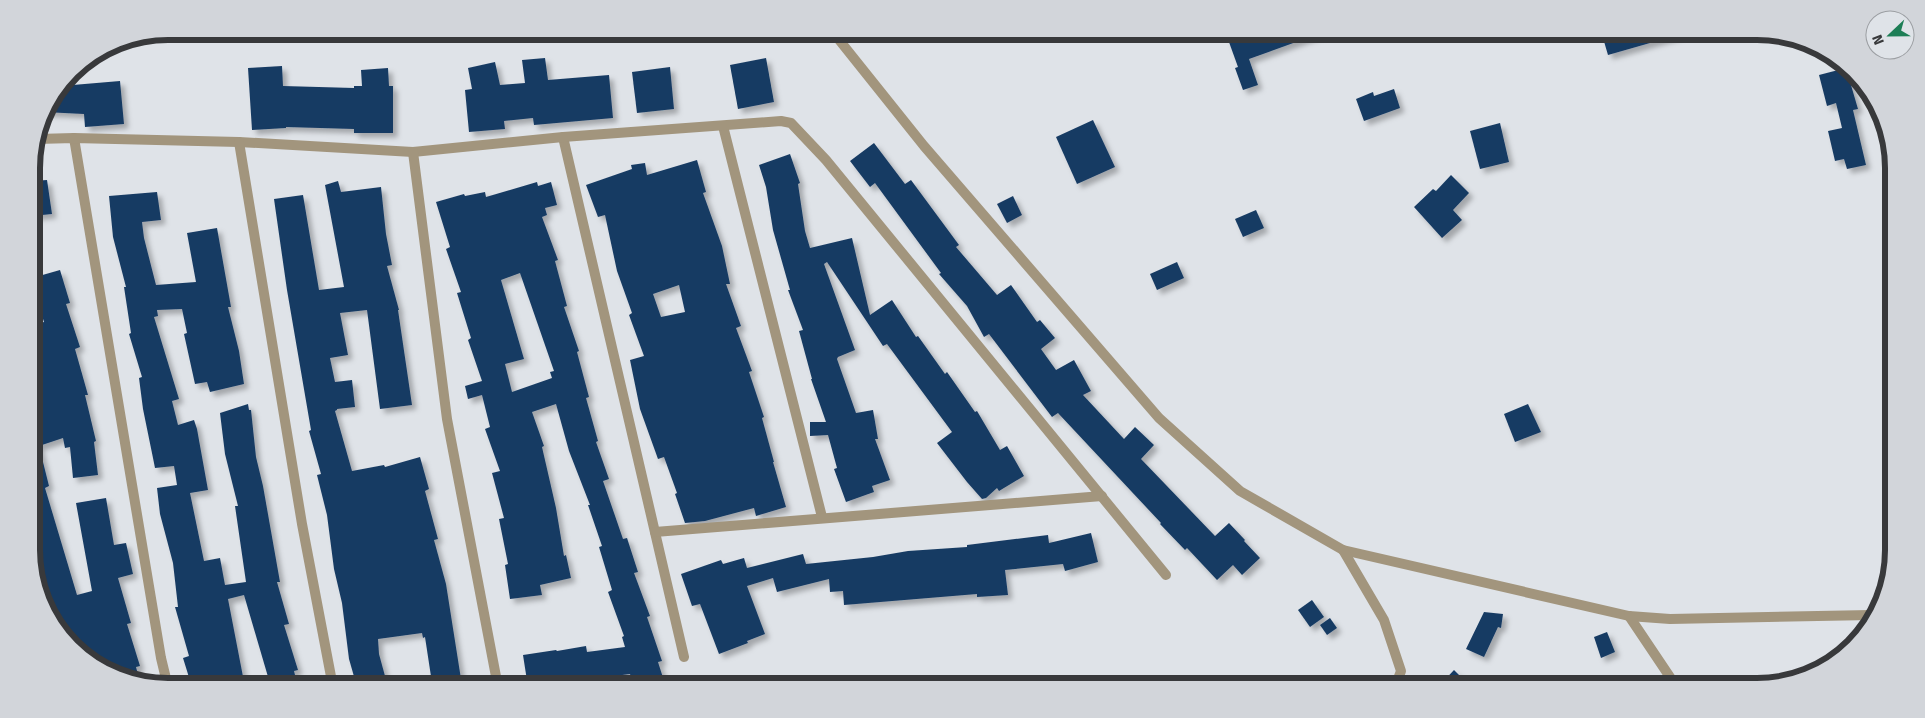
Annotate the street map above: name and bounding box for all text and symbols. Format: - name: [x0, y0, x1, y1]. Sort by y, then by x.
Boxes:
- north arrow: [1865, 10, 1915, 60]
- text: N: [1869, 32, 1888, 47]

